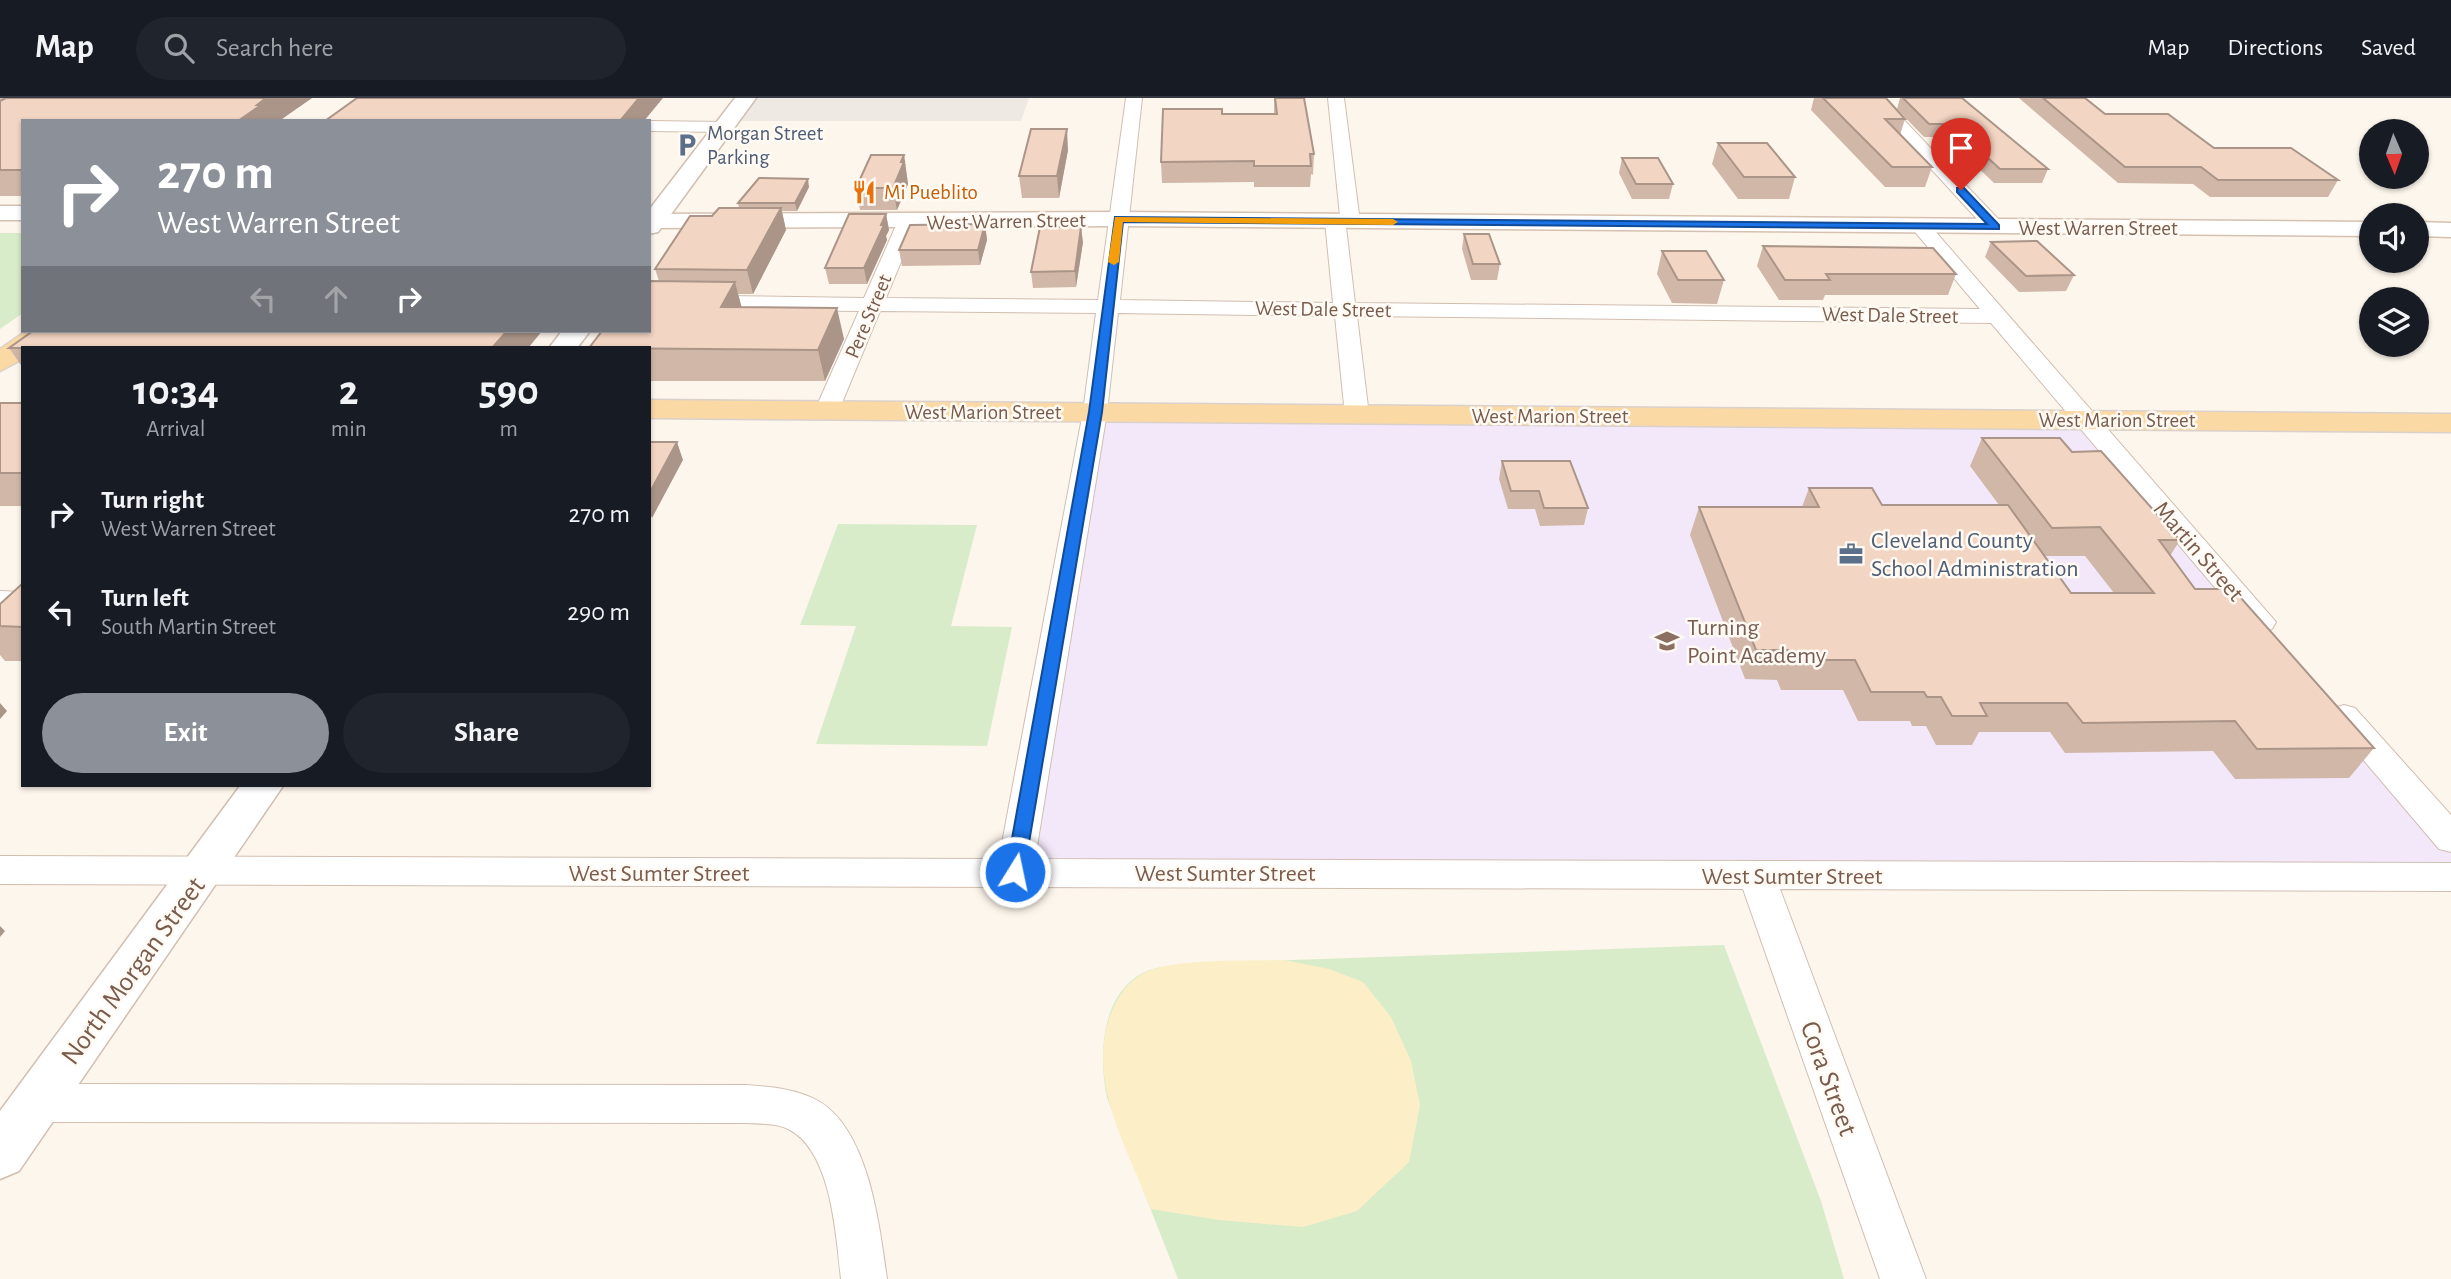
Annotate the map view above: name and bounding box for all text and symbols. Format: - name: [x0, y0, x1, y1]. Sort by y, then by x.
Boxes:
- search box: [136, 17, 626, 80]
- icon: search: [160, 29, 198, 67]
- text: Map: [35, 31, 94, 64]
- text: Search here: [216, 35, 334, 61]
- text: Map: [2147, 36, 2189, 60]
- text: Directions: [2227, 36, 2323, 60]
- text: Saved: [2361, 36, 2416, 60]
- pin: [1931, 118, 1991, 190]
- north arrow: [2359, 119, 2429, 189]
- map controls: [2359, 119, 2429, 357]
- place label: Morgan Street Parking: [707, 123, 824, 168]
- icon: arrive: [1942, 129, 1980, 167]
- parking icon: Morgan Street Parking: [673, 131, 701, 159]
- icon: right: [42, 147, 133, 238]
- text: 270 m: [157, 149, 274, 198]
- restaurant icon: Mi Pueblito: [850, 178, 878, 206]
- place label: Mi Pueblito: [884, 182, 978, 203]
- button: sound: [2359, 203, 2429, 273]
- text: West Warren Street: [157, 207, 400, 239]
- street label: West Warren Street: [926, 210, 1086, 233]
- street label: West Warren Street: [2018, 218, 2178, 239]
- street label: Pere Street: [841, 271, 896, 361]
- icon: left: [244, 280, 282, 318]
- icon: ahead: [317, 280, 355, 318]
- icon: right: [390, 280, 428, 318]
- button: layers: [2359, 287, 2429, 357]
- street label: West Dale Street: [1255, 298, 1392, 321]
- street label: West Dale Street: [1822, 304, 1959, 327]
- text: 10:34: [133, 370, 219, 412]
- text: 2: [339, 370, 359, 412]
- text: 590: [479, 370, 539, 412]
- street label: West Marion Street: [905, 402, 1062, 423]
- street label: West Marion Street: [1472, 406, 1629, 427]
- street label: West Marion Street: [2039, 410, 2196, 431]
- text: Arrival: [146, 418, 205, 441]
- text: min: [331, 418, 367, 441]
- text: m: [500, 418, 518, 441]
- text: Turn right: [101, 487, 204, 513]
- icon: right: [42, 495, 80, 533]
- street label: Martin Street: [2149, 497, 2248, 606]
- text: 270 m: [569, 501, 630, 527]
- text: West Warren Street: [101, 518, 276, 541]
- place label: Cleveland County School Administration: [1871, 529, 2079, 581]
- office icon: Cleveland County School Administration: [1837, 540, 1865, 568]
- text: Turn left: [101, 585, 189, 611]
- icon: left: [42, 593, 80, 631]
- text: 290 m: [567, 599, 630, 625]
- text: South Martin Street: [101, 616, 276, 639]
- place label: Turning Point Academy: [1687, 616, 1826, 668]
- school or university icon: Turning Point Academy: [1653, 627, 1681, 655]
- button: Exit: [42, 693, 329, 773]
- button: Share: [343, 693, 630, 773]
- position arrow: [978, 835, 1052, 909]
- street label: West Sumter Street: [568, 862, 750, 886]
- street label: West Sumter Street: [1134, 862, 1316, 886]
- street label: West Sumter Street: [1701, 865, 1883, 889]
- street label: North Morgan Street: [56, 872, 211, 1070]
- street label: Cora Street: [1794, 1018, 1862, 1140]

